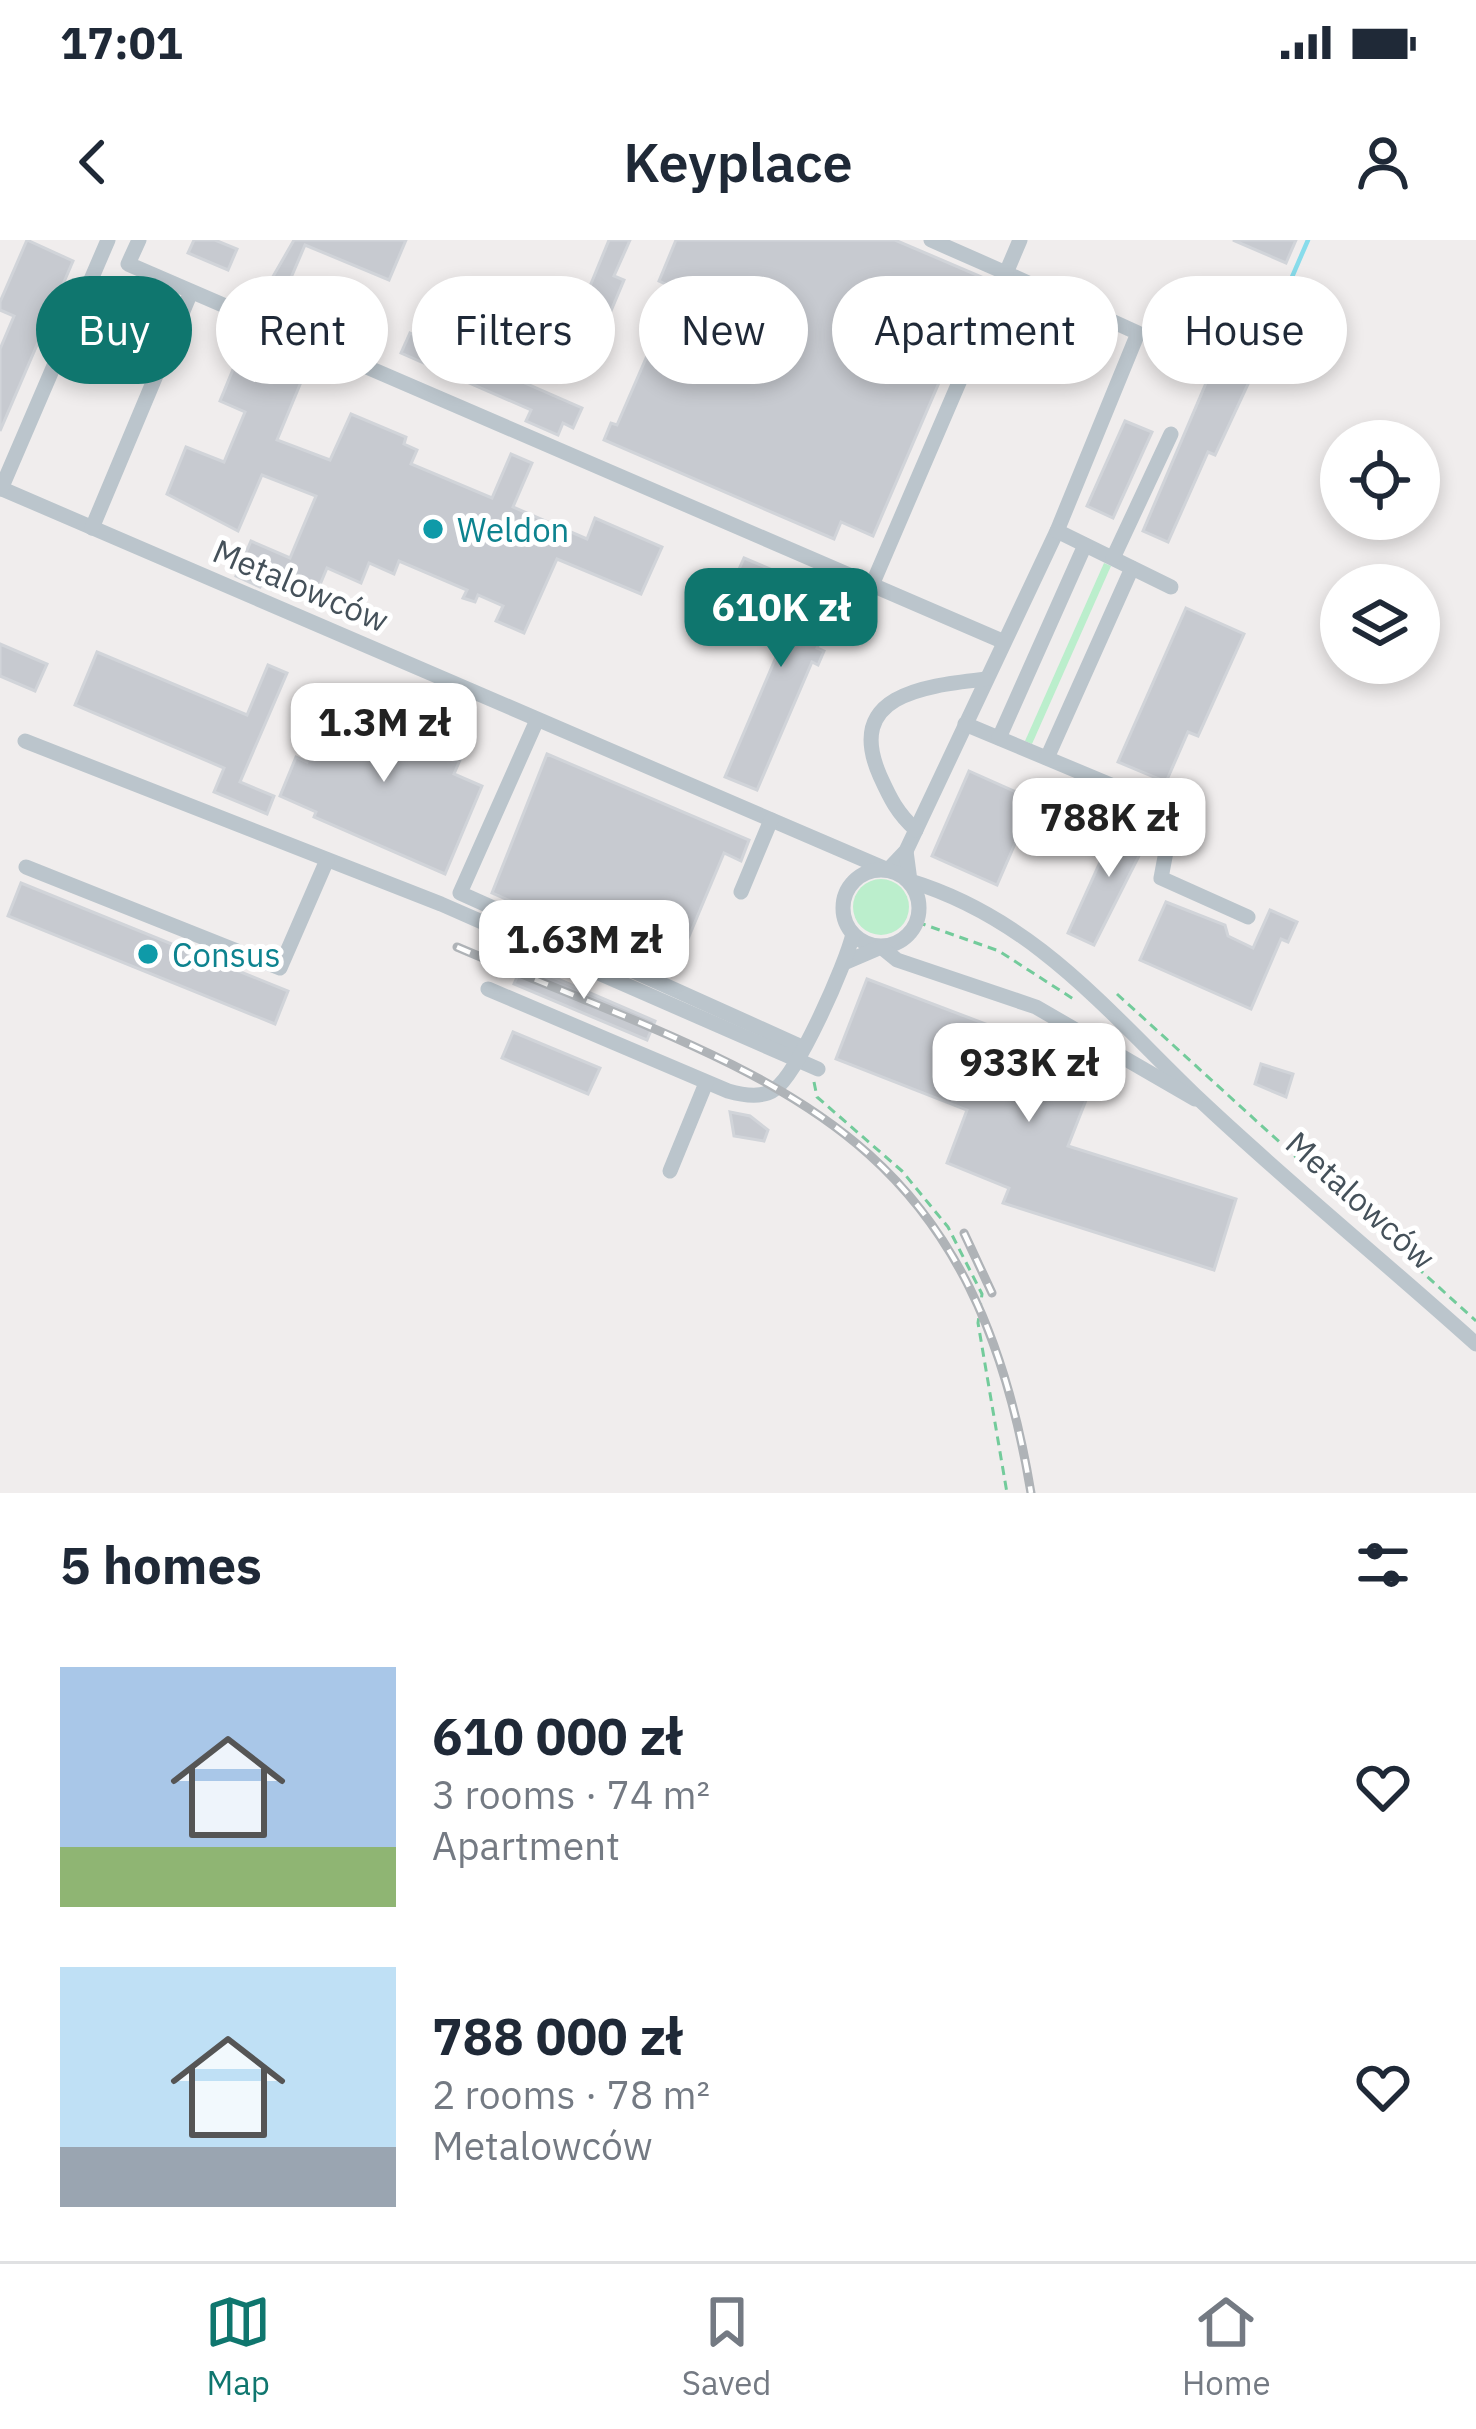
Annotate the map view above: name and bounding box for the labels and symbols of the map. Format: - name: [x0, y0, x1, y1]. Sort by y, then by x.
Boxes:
- place label: Weldon: [457, 508, 569, 551]
- marker: Weldon: [420, 516, 446, 542]
- street label: Metalowców: [207, 529, 395, 641]
- pin: 610K zł: [670, 568, 892, 670]
- pin: 1.3M zł: [273, 683, 495, 785]
- pin: 788K zł: [998, 778, 1220, 880]
- pin: 1.63M zł: [460, 900, 708, 1002]
- place label: Consus: [172, 933, 281, 976]
- marker: Consus: [135, 941, 161, 967]
- pin: 933K zł: [918, 1023, 1140, 1125]
- street label: Metalowców: [1277, 1122, 1445, 1278]

